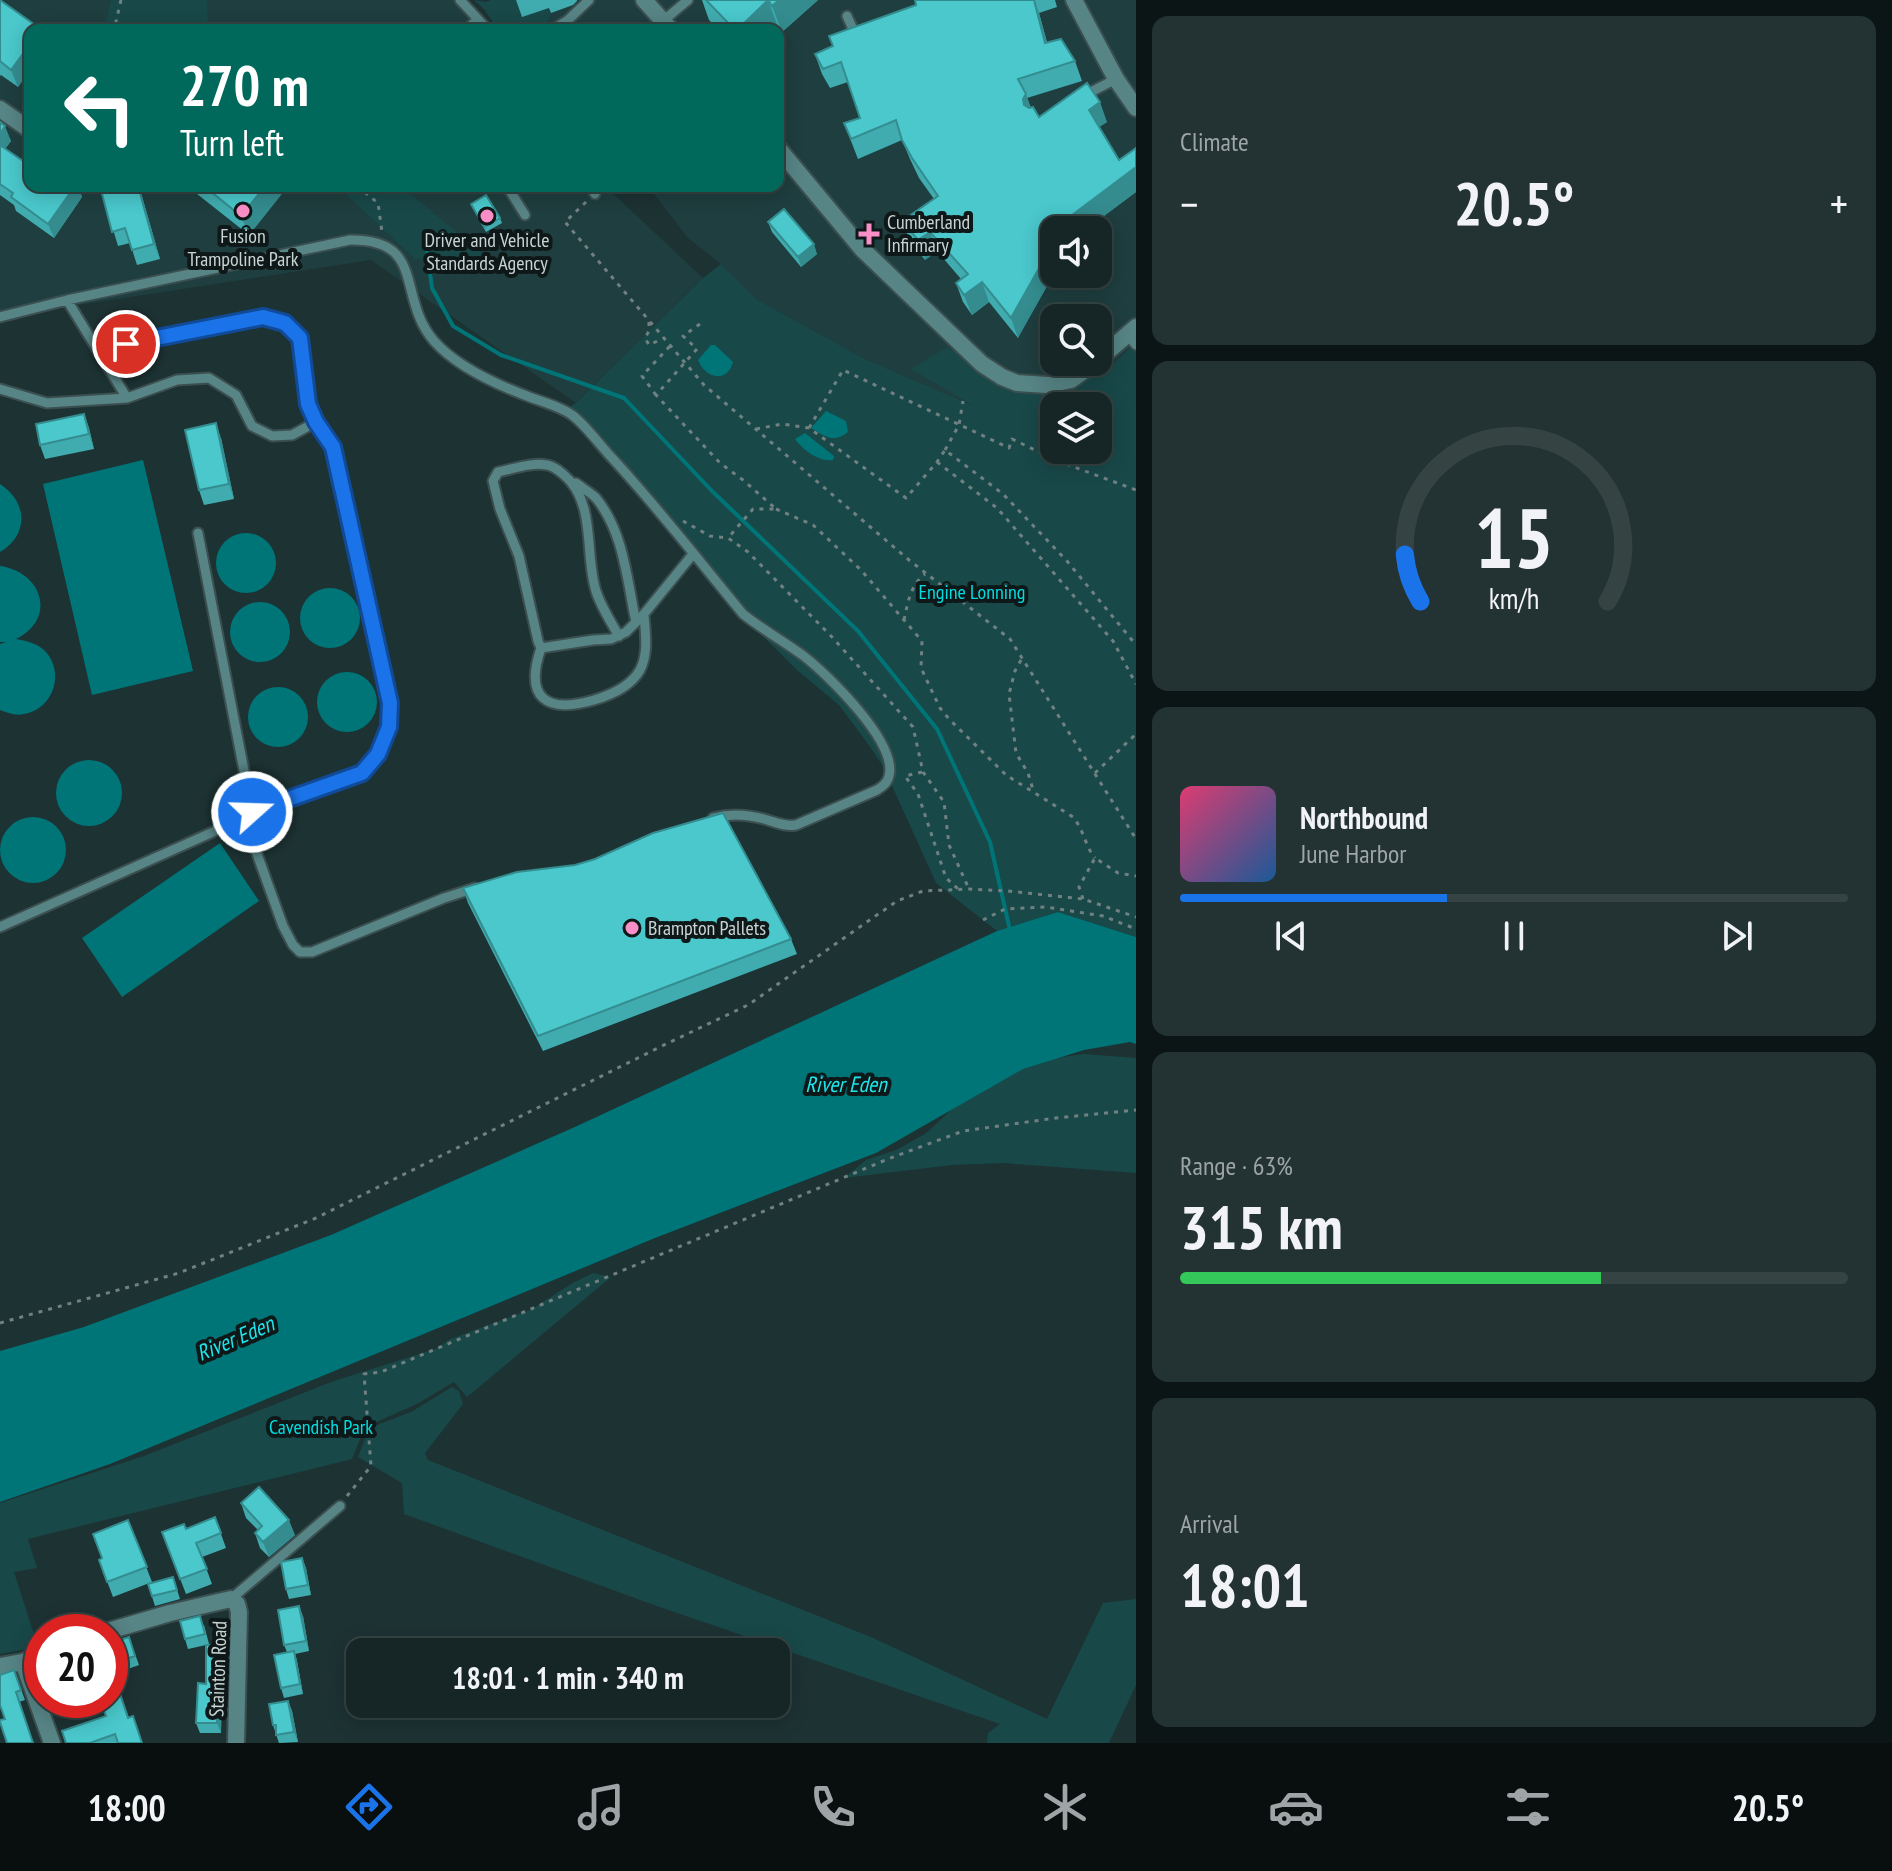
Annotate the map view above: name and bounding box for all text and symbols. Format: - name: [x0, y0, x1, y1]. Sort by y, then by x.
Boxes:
- text: 270 m: [180, 49, 309, 121]
- icon: left: [48, 56, 152, 160]
- text: Turn left: [180, 119, 284, 166]
- text: Climate: [1180, 125, 1249, 158]
- text: 20.5°: [1454, 164, 1574, 242]
- text: −: [1180, 175, 1198, 232]
- text: +: [1830, 175, 1848, 232]
- marker: Fusion Trampoline Park: [234, 202, 252, 220]
- marker: Driver and Vehicle Standards Agency: [478, 207, 496, 225]
- place label: Cumberland Infirmary: [887, 209, 970, 258]
- map controls: [1040, 216, 1112, 464]
- button: sound: [1040, 216, 1112, 288]
- place label: Fusion Trampoline Park: [187, 223, 299, 272]
- marker: Cumberland Infirmary: [858, 223, 880, 245]
- place label: Driver and Vehicle Standards Agency: [425, 227, 549, 276]
- button: search: [1040, 304, 1112, 376]
- pin: [92, 310, 160, 378]
- icon: arrive: [104, 322, 148, 366]
- button: layers: [1040, 392, 1112, 464]
- text: 15: [1474, 483, 1554, 591]
- park label: Engine Lonning: [919, 579, 1026, 605]
- text: km/h: [1489, 580, 1539, 617]
- position arrow: [210, 770, 294, 854]
- text: Northbound: [1300, 798, 1428, 837]
- text: June Harbor: [1300, 837, 1406, 870]
- icon: previous: [1269, 914, 1313, 958]
- icon: pause: [1492, 914, 1536, 958]
- icon: next: [1715, 914, 1759, 958]
- place label: Brampton Pallets: [648, 915, 766, 941]
- marker: Brampton Pallets: [623, 919, 641, 937]
- water label: River Eden: [805, 1070, 888, 1098]
- text: Range · 63%: [1180, 1149, 1293, 1182]
- text: 315 km: [1180, 1188, 1343, 1266]
- water label: River Eden: [192, 1309, 279, 1367]
- park label: Cavendish Park: [269, 1414, 373, 1440]
- text: Arrival: [1180, 1507, 1239, 1540]
- text: 18:01: [1180, 1546, 1310, 1624]
- speed limit sign: 20: [24, 1614, 128, 1718]
- street label: Stainton Road: [203, 1620, 233, 1718]
- text: 18:01 · 1 min · 340 m: [452, 1658, 684, 1697]
- icon: directions: [341, 1779, 397, 1835]
- icon: music: [573, 1779, 629, 1835]
- icon: phone: [805, 1779, 861, 1835]
- icon: climate: [1037, 1779, 1093, 1835]
- icon: car: [1268, 1779, 1324, 1835]
- icon: filters: [1500, 1779, 1556, 1835]
- text: 18:00: [88, 1784, 166, 1831]
- text: 20.5°: [1732, 1784, 1804, 1831]

